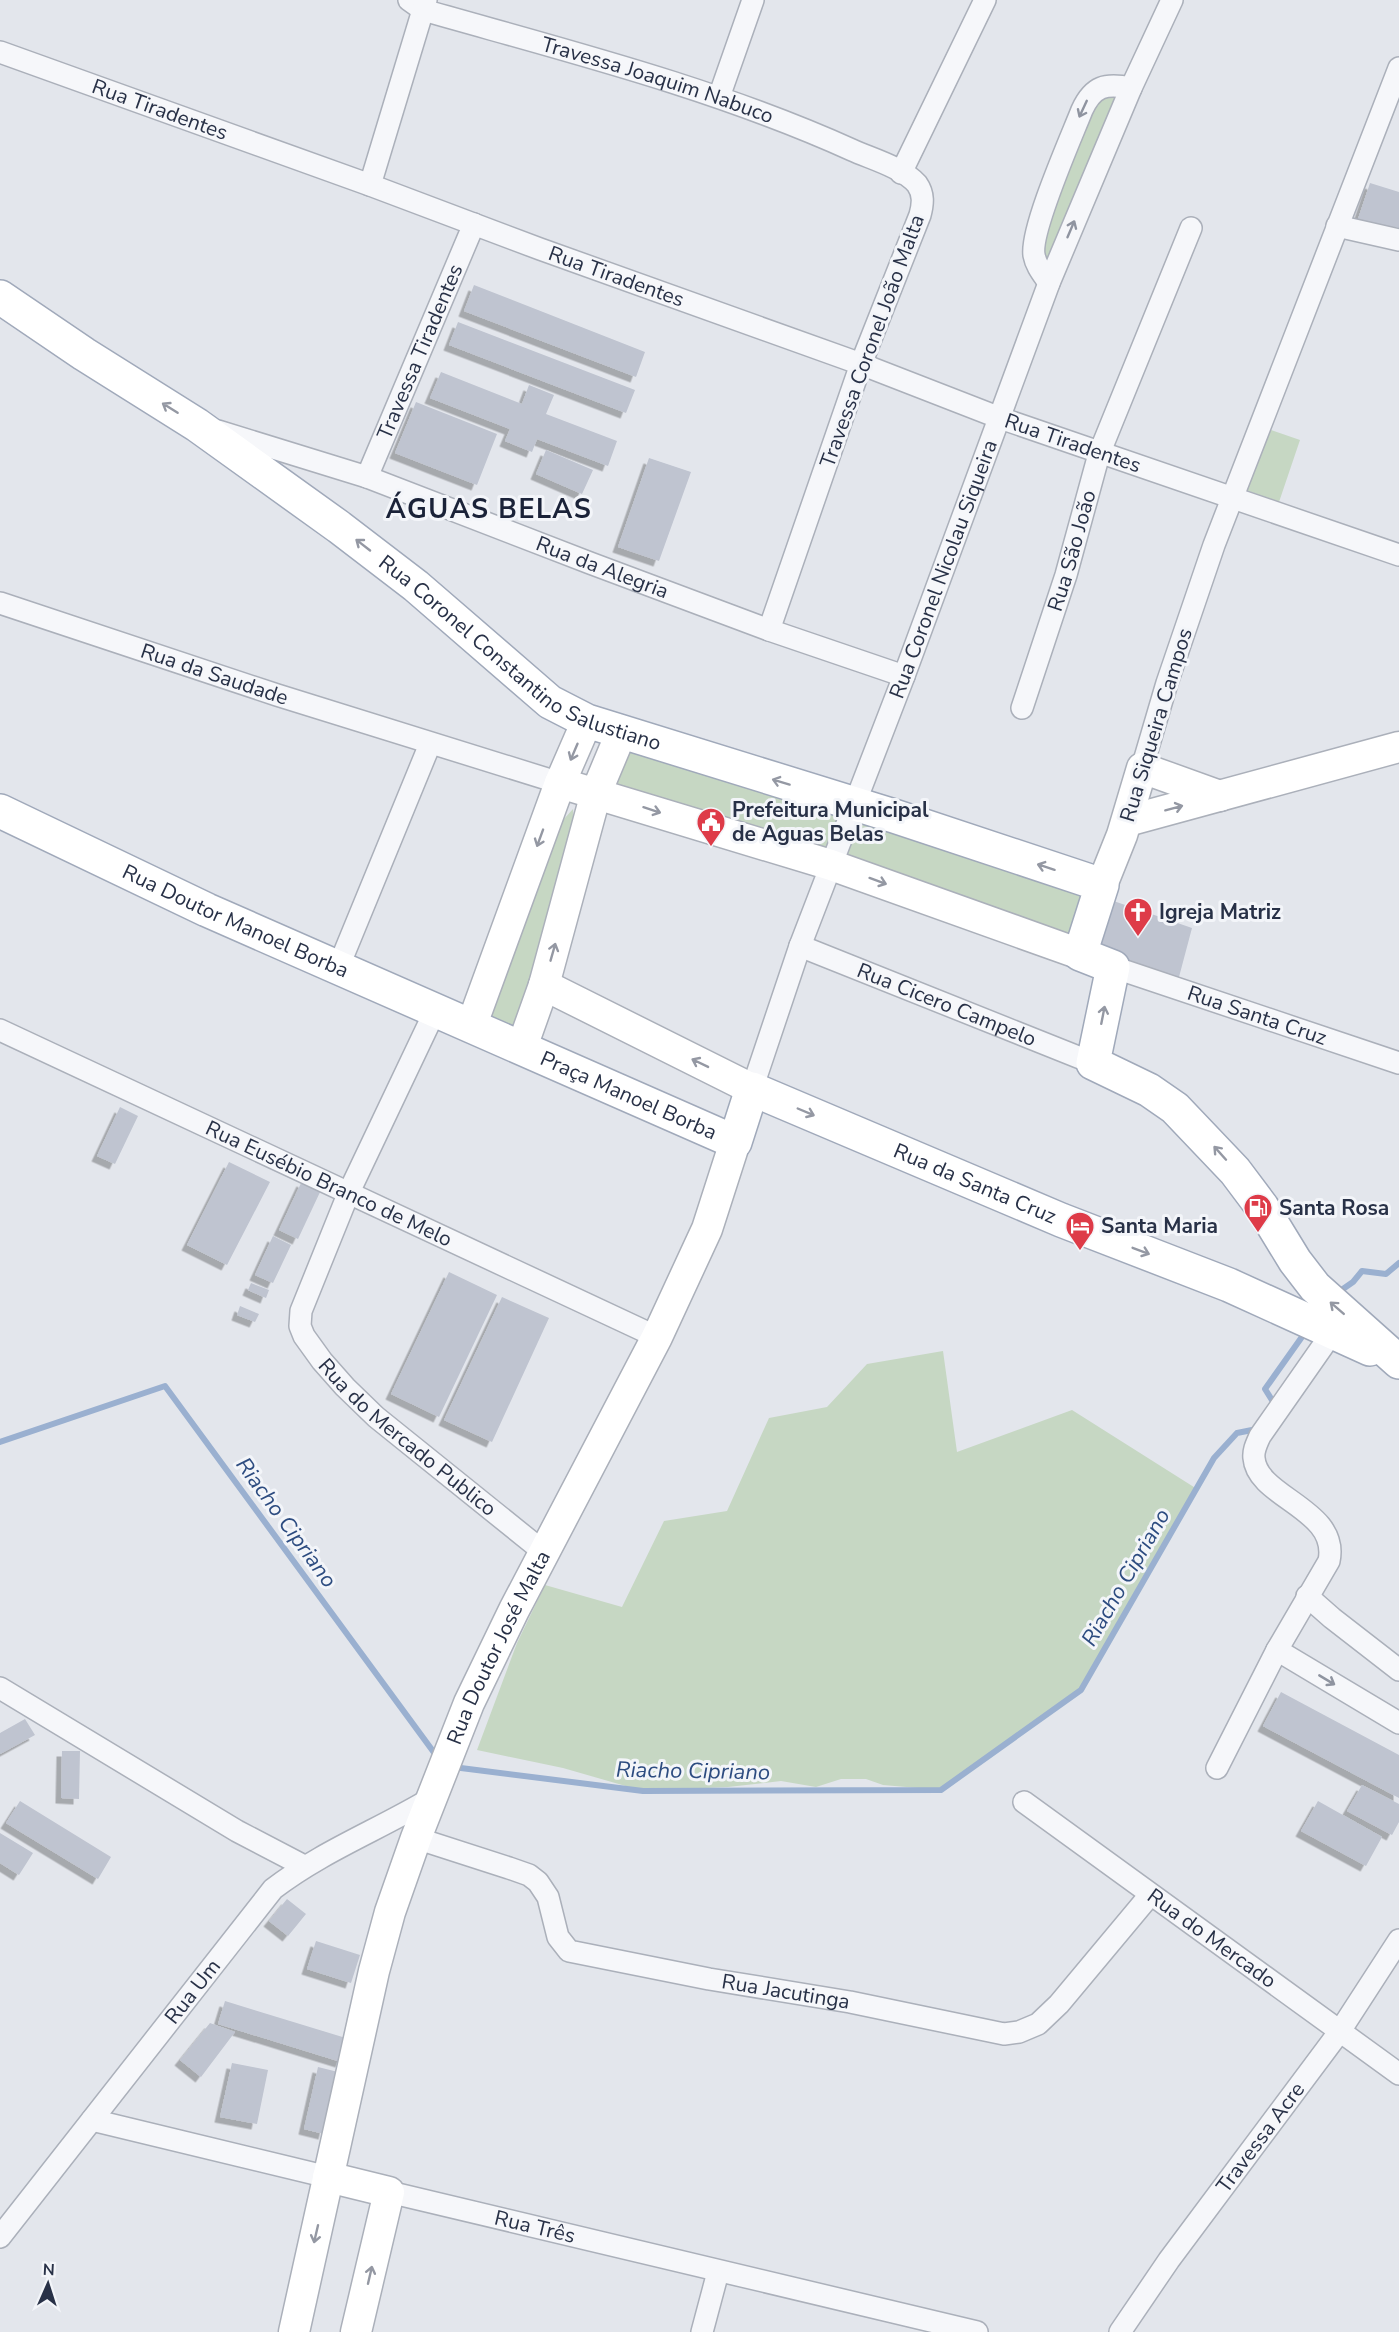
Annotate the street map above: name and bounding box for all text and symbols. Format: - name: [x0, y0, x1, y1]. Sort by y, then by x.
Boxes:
- street label: Travessa Joaquim Nabuco: [538, 30, 778, 130]
- street label: Rua Tiradentes: [88, 72, 232, 147]
- one-way arrow: [1077, 99, 1088, 117]
- street label: Travessa Coronel João Malta: [813, 211, 931, 471]
- one-way arrow: [1066, 221, 1078, 239]
- street label: Rua Tiradentes: [545, 239, 688, 314]
- street label: Travessa Tiradentes: [370, 260, 470, 444]
- one-way arrow: [162, 401, 179, 413]
- street label: Rua Tiradentes: [1001, 407, 1145, 479]
- street label: Rua Coronel Nicolau Siqueira: [883, 436, 1004, 703]
- street label: Rua São João: [1041, 487, 1102, 615]
- district label: ÁGUAS BELAS: [386, 491, 592, 528]
- street label: Rua da Alegria: [532, 530, 673, 605]
- one-way arrow: [355, 539, 371, 552]
- street label: Rua Coronel Constantino Salustiano: [373, 549, 665, 757]
- street label: Rua Siqueira Campos: [1113, 625, 1199, 825]
- street label: Rua da Saudade: [137, 637, 292, 712]
- one-way arrow: [568, 742, 579, 761]
- one-way arrow: [772, 776, 791, 787]
- place label: Prefeitura Municipal de Aguas Belas: [732, 796, 929, 848]
- one-way arrow: [1164, 802, 1183, 813]
- one-way arrow: [642, 806, 661, 817]
- public building icon: Prefeitura Municipal de Aguas Belas: [695, 806, 727, 848]
- one-way arrow: [534, 828, 545, 847]
- street label: Rua Doutor Manoel Borba: [118, 858, 353, 985]
- one-way arrow: [1037, 861, 1056, 872]
- one-way arrow: [868, 877, 887, 888]
- church icon: Igreja Matriz: [1122, 896, 1154, 938]
- place label: Igreja Matriz: [1159, 898, 1281, 926]
- one-way arrow: [548, 943, 560, 962]
- street label: Rua Cicero Campelo: [853, 956, 1041, 1053]
- street label: Rua Santa Cruz: [1184, 979, 1331, 1052]
- one-way arrow: [1098, 1006, 1109, 1025]
- street label: Praça Manoel Borba: [536, 1044, 721, 1146]
- one-way arrow: [691, 1057, 709, 1068]
- one-way arrow: [796, 1107, 814, 1118]
- street label: Rua Eusébio Branco de Melo: [201, 1114, 457, 1253]
- street label: Rua da Santa Cruz: [889, 1137, 1061, 1231]
- one-way arrow: [1213, 1146, 1227, 1161]
- fuel station icon: Santa Rosa: [1242, 1192, 1274, 1234]
- place label: Santa Rosa: [1279, 1194, 1389, 1222]
- hotel icon: Santa Maria: [1064, 1210, 1096, 1252]
- place label: Santa Maria: [1101, 1212, 1218, 1240]
- one-way arrow: [1131, 1246, 1150, 1257]
- one-way arrow: [1330, 1301, 1345, 1315]
- street label: Rua do Mercado Publico: [312, 1352, 502, 1522]
- water label: Riacho Cipriano: [229, 1451, 344, 1594]
- water label: Riacho Cipriano: [1074, 1503, 1177, 1652]
- street label: Rua Doutor José Malta: [440, 1546, 557, 1749]
- one-way arrow: [1318, 1674, 1335, 1686]
- water label: Riacho Cipriano: [616, 1755, 770, 1787]
- street label: Rua do Mercado: [1142, 1882, 1282, 1994]
- street label: Rua Um: [158, 1953, 227, 2030]
- street label: Rua Jacutinga: [720, 1967, 852, 2016]
- street label: Travessa Acre: [1210, 2076, 1311, 2199]
- street label: Rua Três: [492, 2204, 578, 2250]
- one-way arrow: [309, 2225, 321, 2244]
- north arrow: [18, 2254, 78, 2314]
- text: N: [42, 2259, 55, 2281]
- one-way arrow: [364, 2266, 376, 2285]

